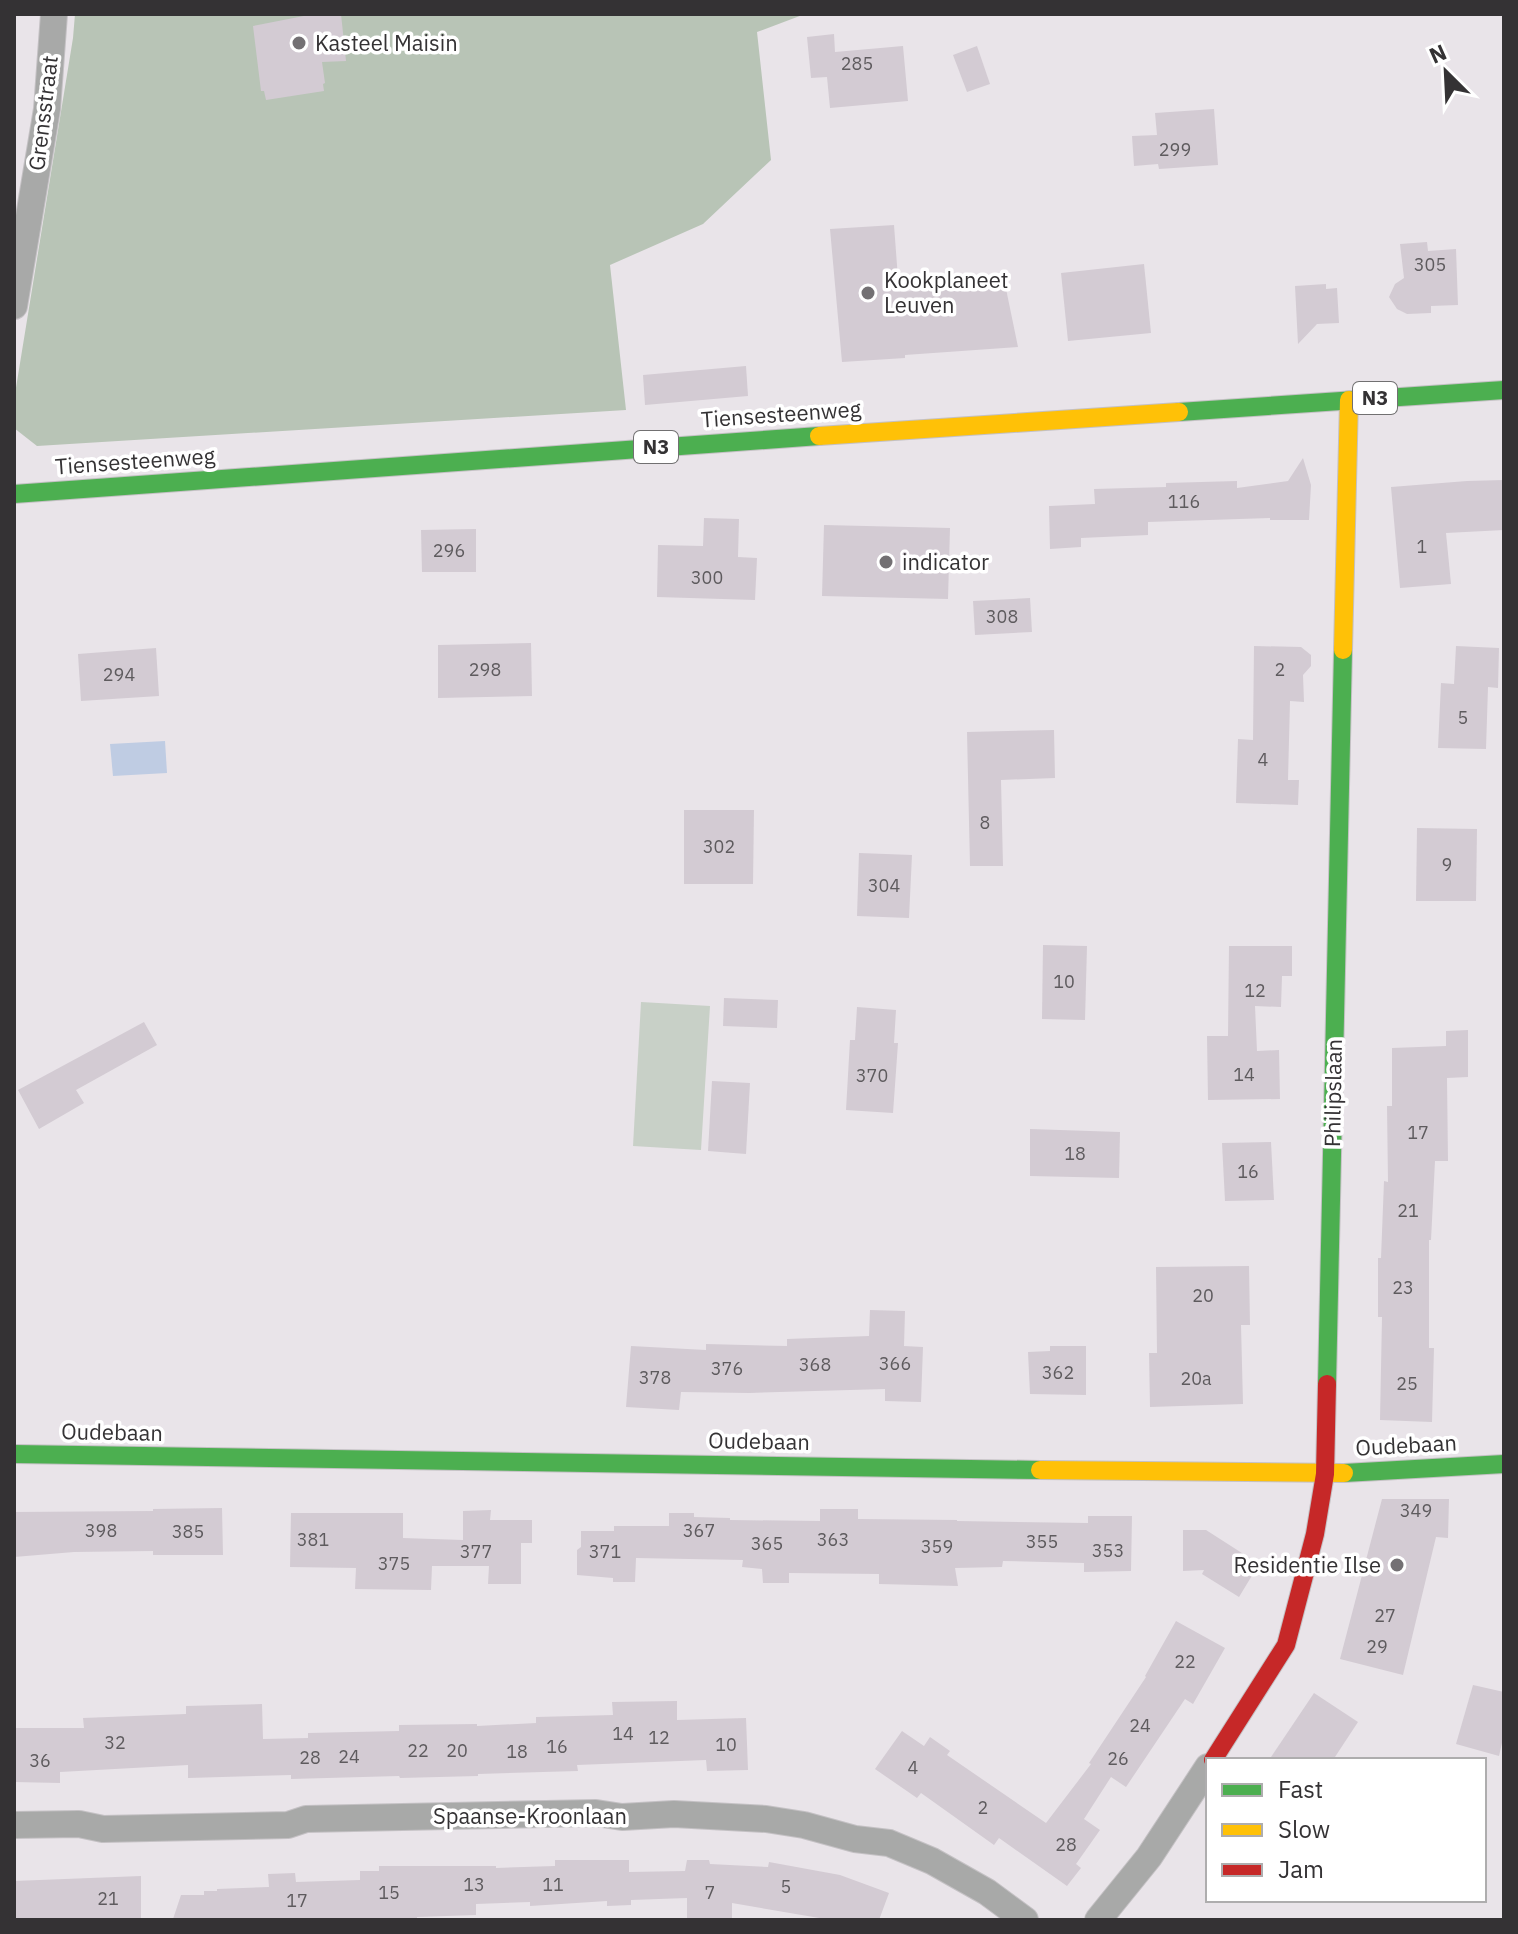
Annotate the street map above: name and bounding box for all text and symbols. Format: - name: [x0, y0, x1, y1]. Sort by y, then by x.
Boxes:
- place label: Kasteel Maisin: [315, 28, 458, 57]
- north arrow: [1406, 32, 1486, 112]
- marker: Kasteel Maisin: [290, 34, 308, 52]
- text: N: [1424, 37, 1451, 70]
- house number: 285: [841, 52, 873, 75]
- street label: Grensstraat: [21, 54, 64, 172]
- house number: 299: [1159, 138, 1191, 161]
- house number: 305: [1414, 253, 1446, 276]
- place label: Kookplaneet Leuven: [884, 265, 1009, 319]
- marker: Kookplaneet Leuven: [859, 284, 877, 302]
- road number: N3: [1353, 382, 1397, 414]
- street label: Tiensesteenweg: [700, 393, 862, 434]
- road number: N3: [634, 431, 678, 463]
- street label: Tiensesteenweg: [54, 440, 216, 481]
- house number: 116: [1168, 490, 1200, 513]
- house number: 1: [1417, 535, 1427, 558]
- house number: 296: [433, 539, 465, 562]
- place label: indicator: [902, 547, 989, 576]
- marker: indicator: [877, 553, 895, 571]
- house number: 300: [691, 566, 723, 589]
- house number: 308: [986, 605, 1018, 628]
- house number: 298: [469, 658, 501, 681]
- house number: 2: [1275, 658, 1285, 681]
- house number: 294: [103, 663, 135, 686]
- house number: 5: [1458, 706, 1468, 729]
- house number: 4: [1258, 748, 1269, 771]
- house number: 8: [980, 811, 990, 834]
- house number: 302: [703, 835, 735, 858]
- house number: 9: [1442, 853, 1452, 876]
- house number: 304: [868, 874, 900, 897]
- house number: 10: [1053, 970, 1075, 993]
- house number: 12: [1244, 979, 1266, 1002]
- street label: Philipslaan: [1317, 1039, 1348, 1147]
- house number: 14: [1233, 1063, 1255, 1086]
- house number: 370: [856, 1064, 888, 1087]
- house number: 17: [1407, 1121, 1429, 1144]
- house number: 18: [1064, 1142, 1086, 1165]
- house number: 16: [1237, 1160, 1259, 1183]
- house number: 21: [1397, 1199, 1419, 1222]
- house number: 23: [1392, 1276, 1414, 1299]
- house number: 20: [1192, 1284, 1214, 1307]
- house number: 366: [879, 1352, 911, 1375]
- house number: 368: [799, 1353, 831, 1376]
- house number: 376: [711, 1357, 743, 1380]
- house number: 362: [1042, 1361, 1074, 1384]
- house number: 378: [639, 1366, 671, 1389]
- house number: 20a: [1180, 1367, 1212, 1390]
- house number: 25: [1396, 1372, 1418, 1395]
- street label: Oudebaan: [61, 1416, 163, 1447]
- street label: Oudebaan: [708, 1425, 810, 1456]
- street label: Oudebaan: [1354, 1427, 1457, 1462]
- house number: 349: [1400, 1499, 1432, 1522]
- house number: 398: [85, 1519, 117, 1542]
- house number: 367: [683, 1519, 715, 1542]
- house number: 385: [172, 1520, 204, 1543]
- house number: 381: [297, 1528, 329, 1551]
- house number: 363: [817, 1528, 849, 1551]
- house number: 355: [1026, 1530, 1058, 1553]
- house number: 365: [751, 1532, 783, 1555]
- house number: 359: [921, 1535, 953, 1558]
- house number: 353: [1092, 1539, 1124, 1562]
- house number: 377: [460, 1540, 492, 1563]
- house number: 371: [589, 1540, 621, 1563]
- place label: Residentie Ilse: [1234, 1550, 1381, 1579]
- house number: 375: [378, 1552, 410, 1575]
- marker: Residentie Ilse: [1388, 1556, 1406, 1574]
- house number: 27: [1374, 1604, 1396, 1627]
- house number: 29: [1366, 1635, 1388, 1658]
- house number: 22: [1174, 1650, 1196, 1673]
- house number: 24: [1129, 1714, 1151, 1737]
- house number: 14: [612, 1722, 634, 1745]
- house number: 12: [648, 1726, 670, 1749]
- house number: 32: [104, 1731, 126, 1754]
- house number: 10: [715, 1733, 737, 1756]
- house number: 16: [546, 1735, 568, 1758]
- house number: 22: [407, 1739, 429, 1762]
- house number: 20: [446, 1739, 468, 1762]
- house number: 18: [506, 1740, 528, 1763]
- house number: 24: [338, 1745, 360, 1768]
- house number: 28: [299, 1746, 321, 1769]
- house number: 26: [1107, 1747, 1129, 1770]
- house number: 36: [29, 1749, 51, 1772]
- house number: 4: [908, 1756, 919, 1779]
- legend: [1206, 1758, 1486, 1902]
- text: Fast: [1278, 1773, 1323, 1805]
- house number: 2: [978, 1796, 988, 1819]
- street label: Spaanse-Kroonlaan: [433, 1801, 627, 1830]
- text: Slow: [1278, 1813, 1330, 1845]
- house number: 28: [1055, 1833, 1077, 1856]
- text: Jam: [1278, 1853, 1324, 1885]
- house number: 13: [463, 1873, 485, 1896]
- house number: 11: [542, 1873, 564, 1896]
- house number: 5: [781, 1875, 791, 1898]
- house number: 15: [378, 1881, 400, 1904]
- house number: 7: [705, 1881, 715, 1904]
- house number: 21: [97, 1887, 119, 1910]
- house number: 17: [286, 1889, 308, 1912]

